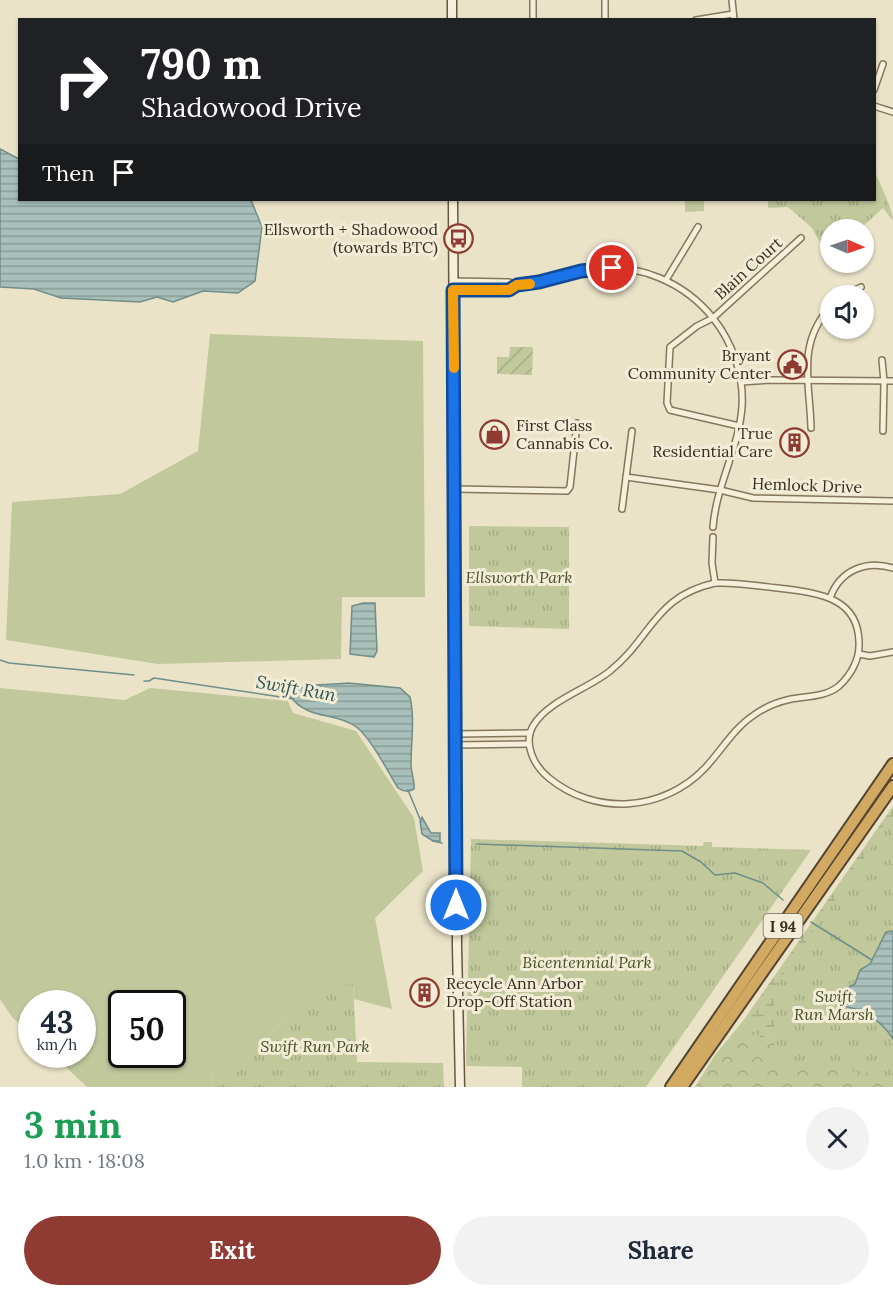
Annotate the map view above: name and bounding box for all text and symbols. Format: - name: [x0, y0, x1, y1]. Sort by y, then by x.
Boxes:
- text: 790 m: [141, 37, 261, 91]
- icon: right: [42, 42, 120, 120]
- text: Shadowood Drive: [141, 90, 362, 124]
- icon: arrive: [107, 156, 140, 189]
- text: Then: [42, 159, 95, 187]
- place label: Ellsworth + Shadowood (towards BTC): [264, 219, 438, 258]
- north arrow: [820, 219, 874, 273]
- map controls: [820, 219, 874, 339]
- bus stop icon: Ellsworth + Shadowood (towards BTC): [443, 222, 475, 254]
- street label: Blain Court: [710, 232, 787, 304]
- pin: [586, 242, 637, 293]
- icon: arrive: [595, 251, 628, 284]
- button: sound: [820, 285, 874, 339]
- place label: Bryant Community Center: [628, 345, 772, 383]
- public building icon: Bryant Community Center: [776, 348, 808, 380]
- place label: First Class Cannabis Co.: [516, 415, 613, 453]
- shop icon: First Class Cannabis Co.: [479, 418, 511, 450]
- place label: True Residential Care: [652, 423, 773, 461]
- building icon: True Residential Care: [778, 426, 810, 458]
- street label: Hemlock Drive: [752, 473, 863, 497]
- park label: Ellsworth Park: [466, 567, 572, 587]
- water label: Swift Run: [254, 670, 338, 706]
- position arrow: [424, 873, 488, 937]
- road number: I 94: [764, 914, 802, 938]
- park label: Bicentennial Park: [522, 952, 652, 972]
- place label: Recycle Ann Arbor Drop-Off Station: [446, 973, 583, 1011]
- building icon: Recycle Ann Arbor Drop-Off Station: [409, 976, 441, 1008]
- park label: Swift Run Marsh: [794, 986, 874, 1024]
- speed limit sign: 50: [108, 990, 186, 1068]
- text: 43: [40, 1003, 74, 1041]
- text: km/h: [37, 1035, 77, 1054]
- park label: Swift Run Park: [260, 1036, 370, 1056]
- text: 3 min: [24, 1102, 122, 1148]
- button: close: [806, 1107, 869, 1170]
- text: 1.0 km · 18:08: [24, 1148, 145, 1173]
- button: Exit: [24, 1216, 441, 1285]
- button: Share: [453, 1216, 869, 1285]

